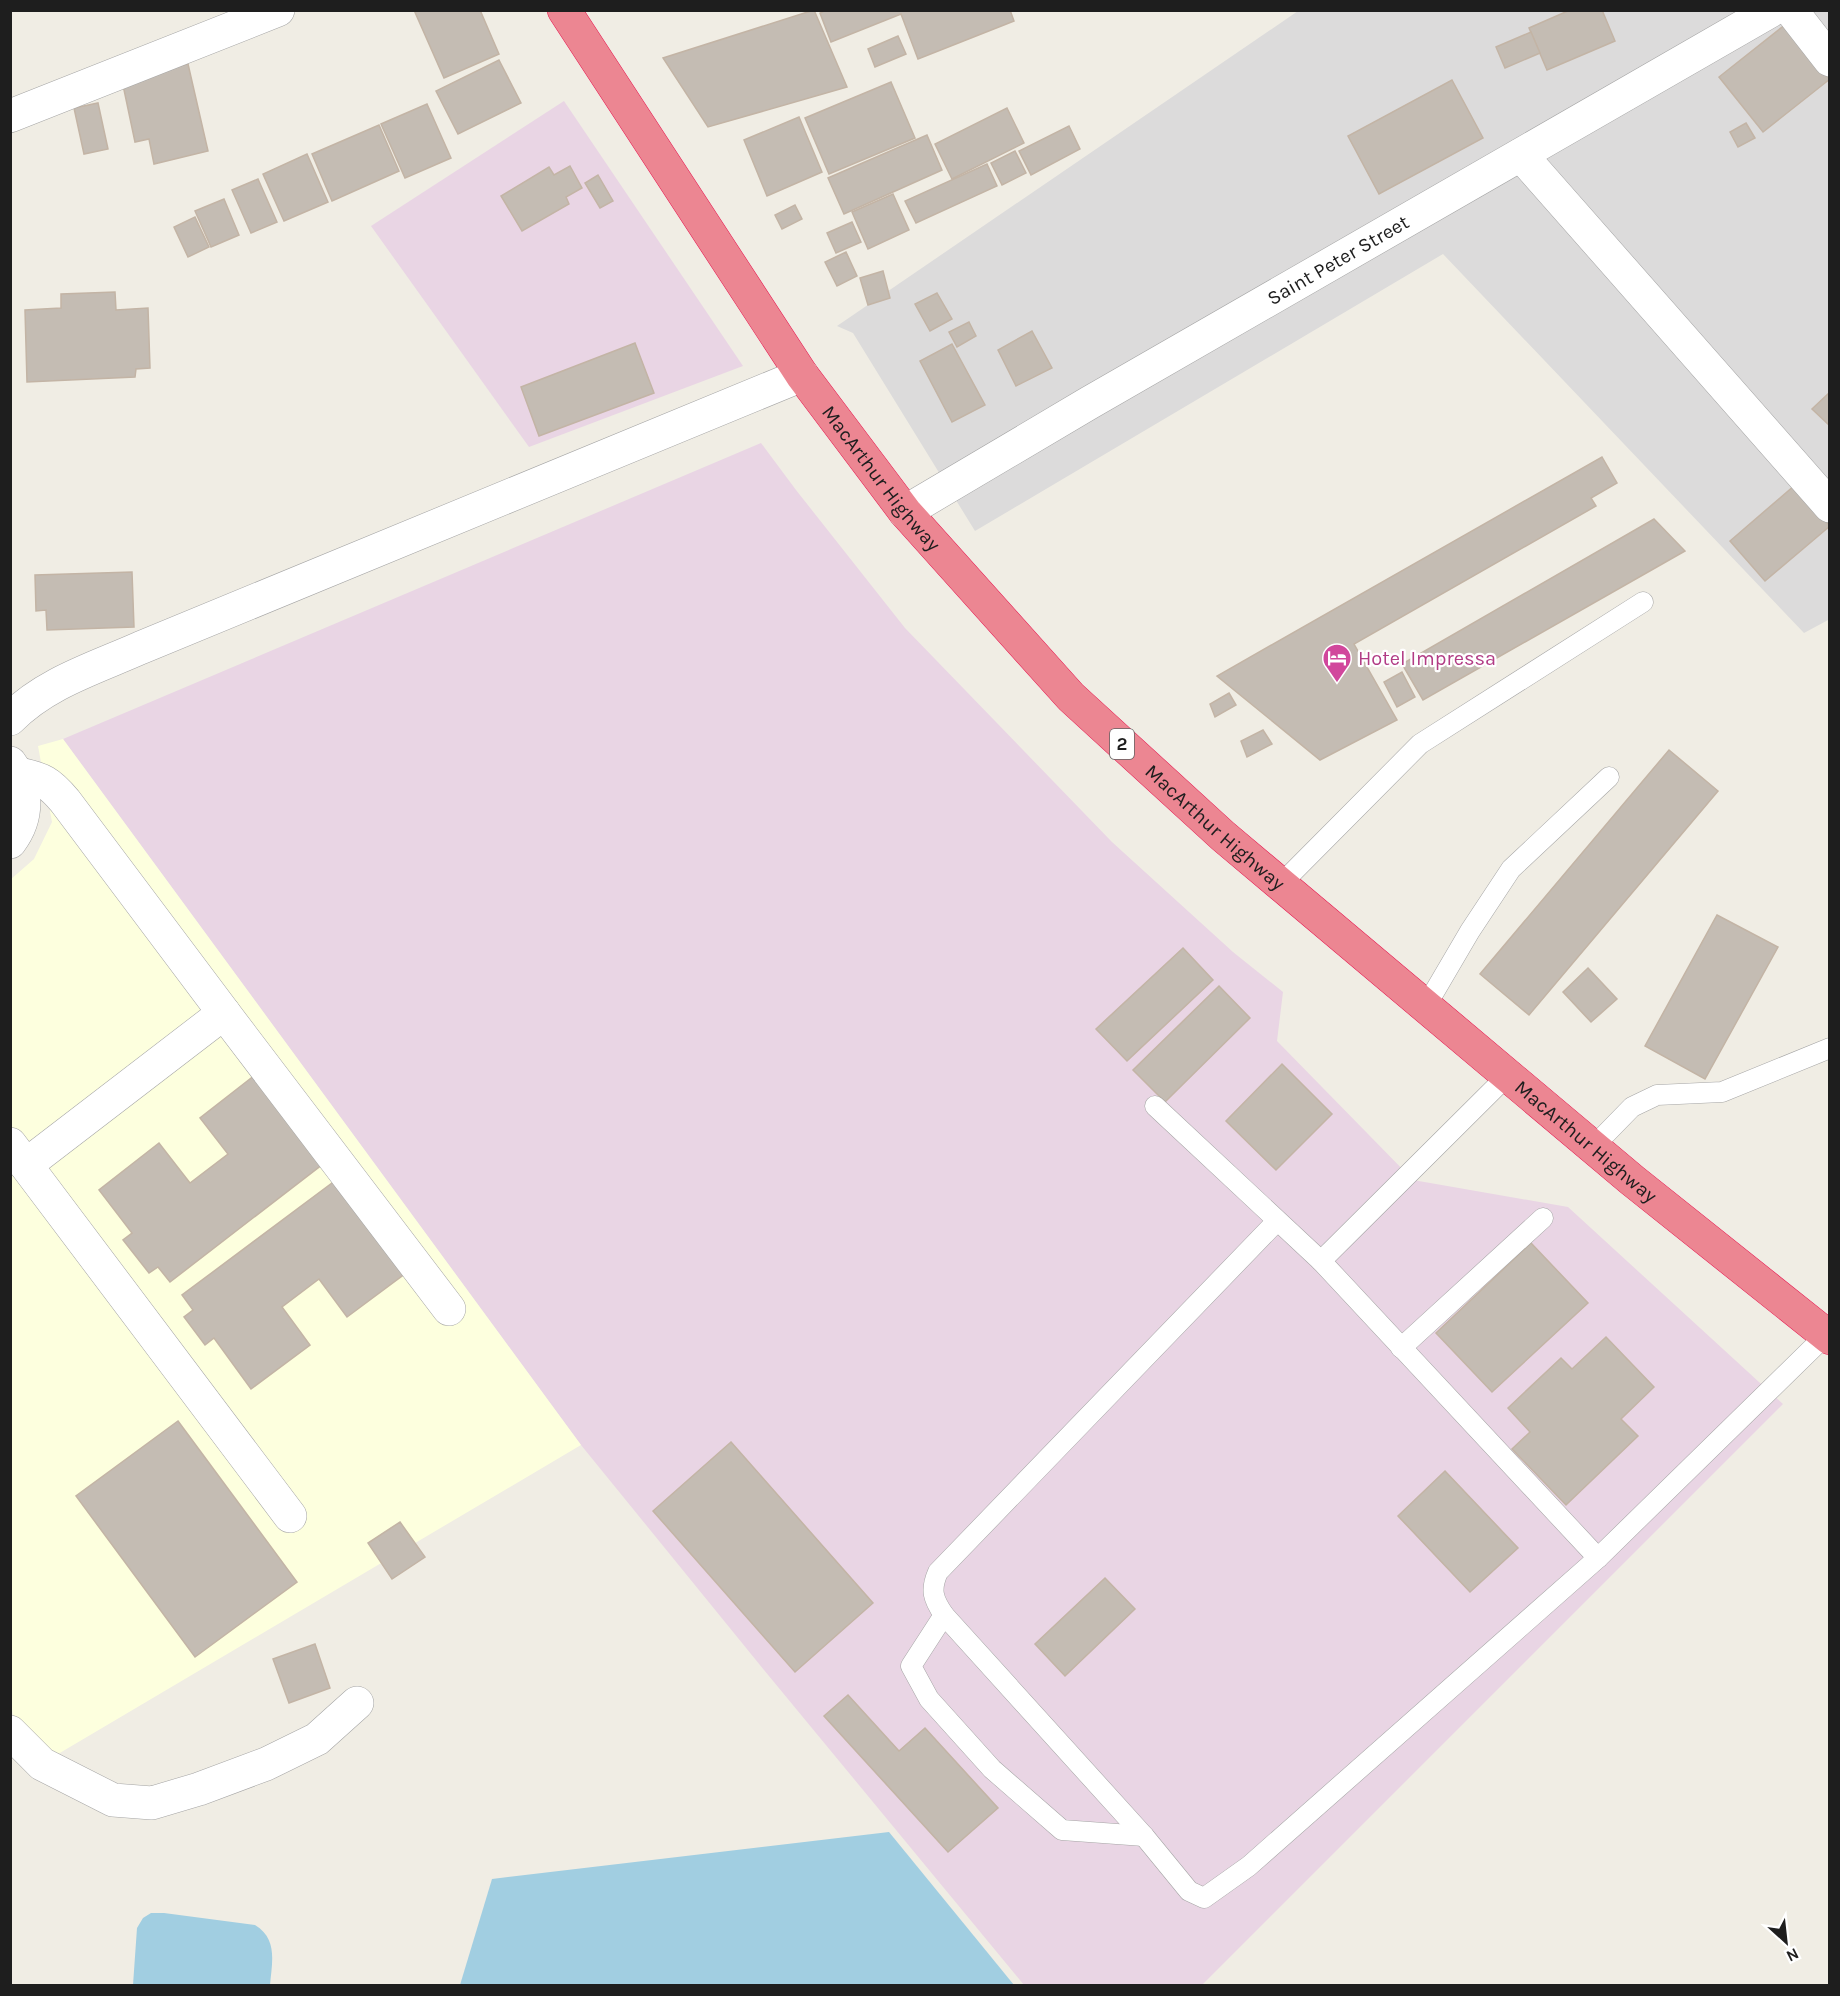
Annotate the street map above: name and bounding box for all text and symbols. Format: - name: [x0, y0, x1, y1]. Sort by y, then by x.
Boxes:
- street label: Saint Peter Street: [1263, 210, 1413, 310]
- street label: MacArthur Highway: [817, 401, 945, 556]
- hotel icon: Hotel Impressa: [1321, 642, 1353, 684]
- place label: Hotel Impressa: [1358, 647, 1496, 670]
- road number: 2: [1110, 729, 1134, 759]
- street label: MacArthur Highway: [1141, 760, 1289, 895]
- street label: MacArthur Highway: [1510, 1076, 1662, 1207]
- north arrow: [1756, 1912, 1816, 1972]
- text: N: [1783, 1944, 1802, 1966]

